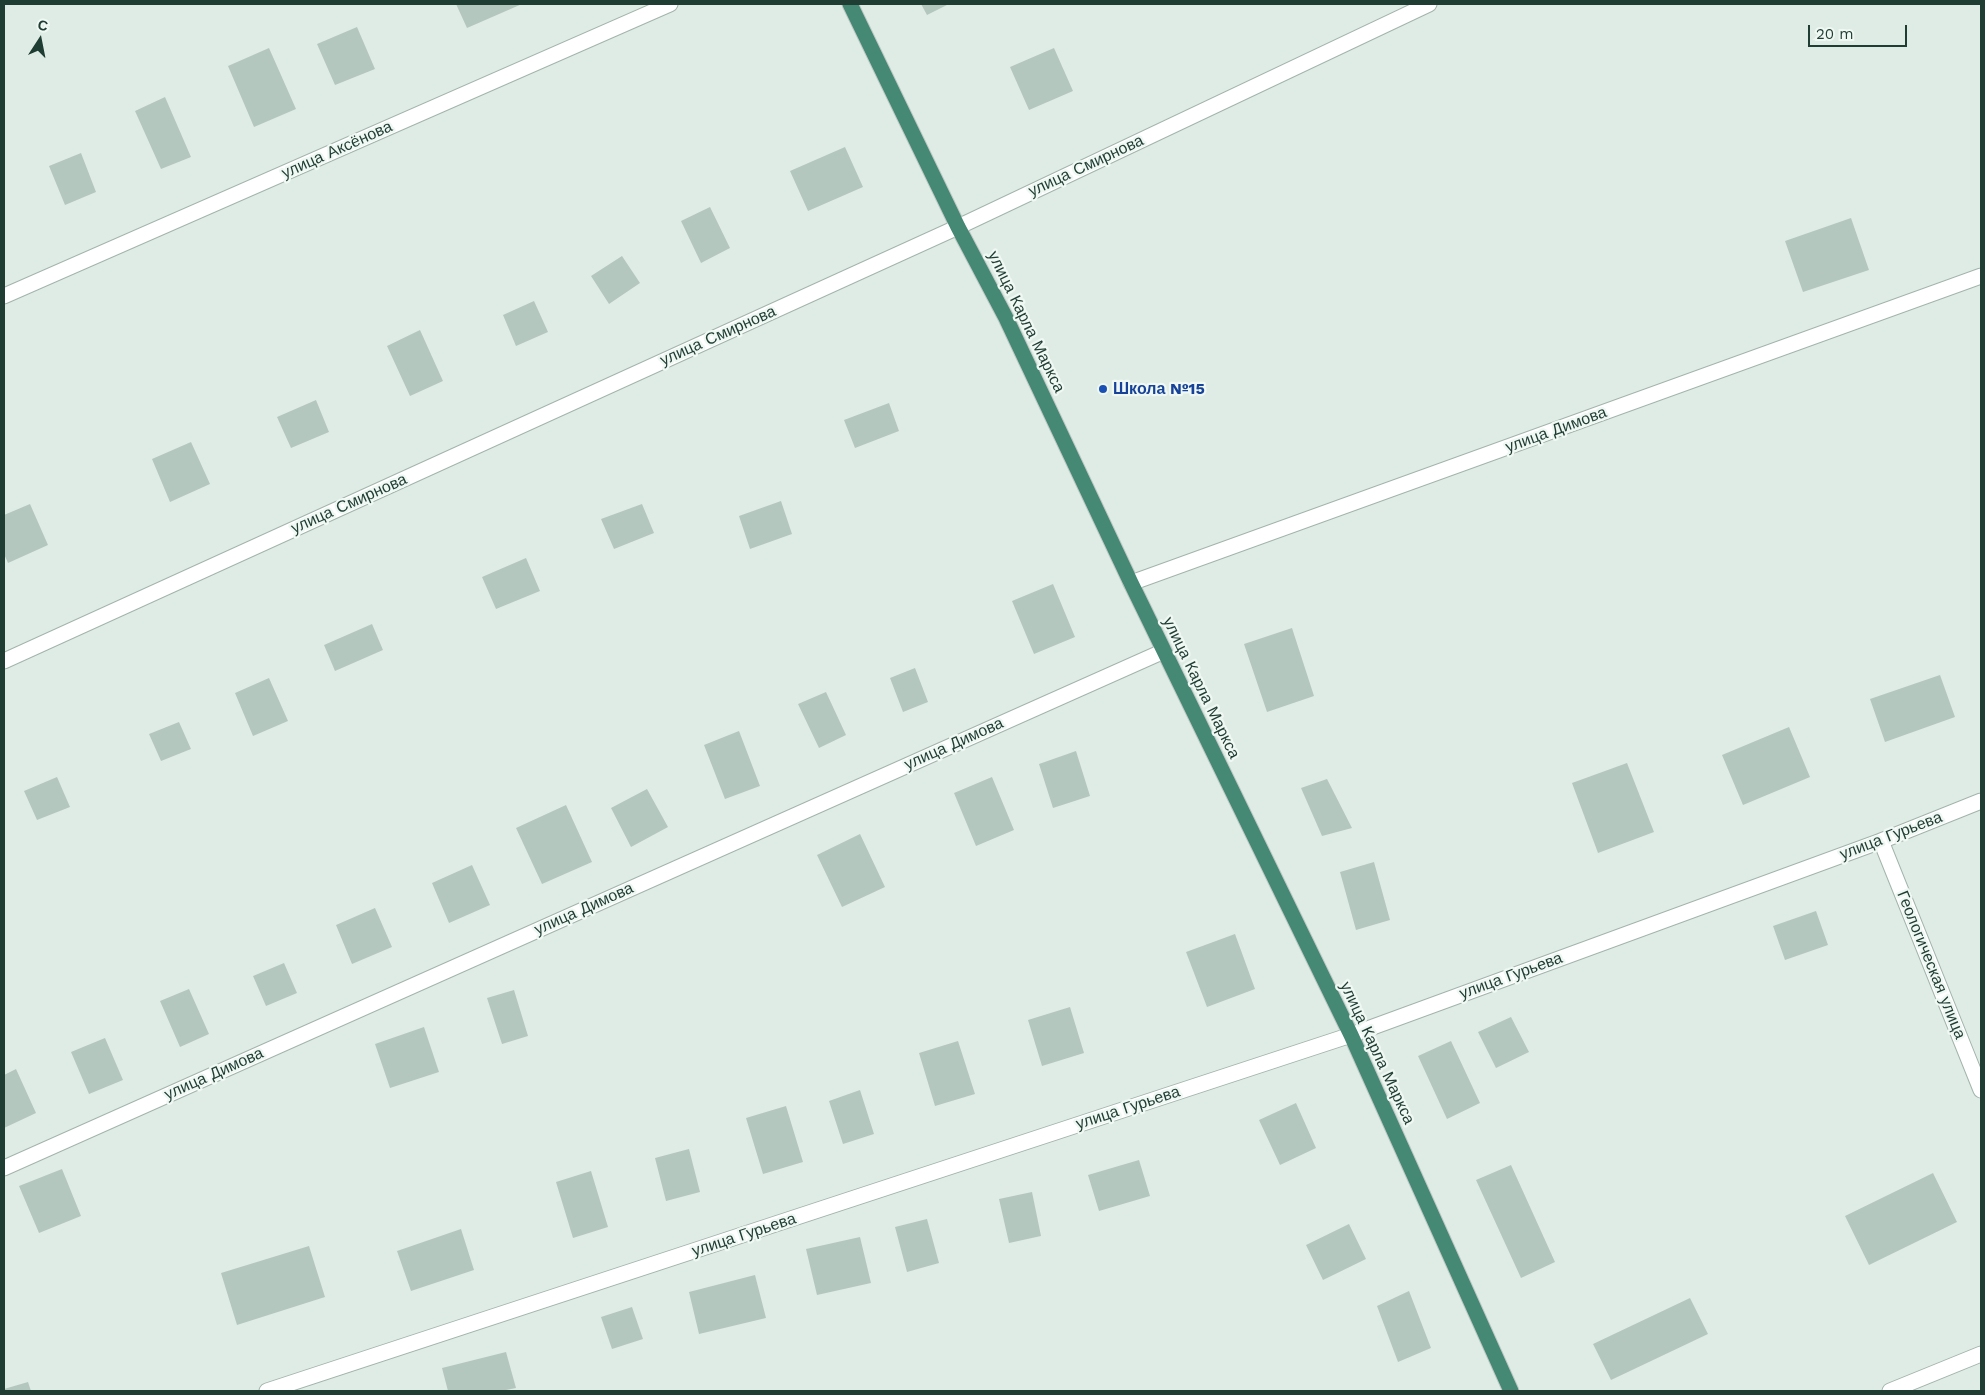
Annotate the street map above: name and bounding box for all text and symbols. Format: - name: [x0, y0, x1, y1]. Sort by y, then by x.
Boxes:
- north arrow: [15, 15, 65, 65]
- scale bar: [1810, 15, 1909, 47]
- text: С: [36, 16, 49, 34]
- text: 20 m: [1816, 25, 1854, 43]
- street label: улица Аксёнова: [279, 117, 395, 183]
- street label: улица Смирнова: [1025, 131, 1147, 201]
- street label: улица Карла Маркса: [983, 248, 1069, 396]
- street label: улица Смирнова: [657, 302, 779, 370]
- place label: Школа №15: [1113, 379, 1205, 399]
- marker: Школа №15: [1097, 383, 1109, 395]
- street label: улица Димова: [1503, 403, 1609, 457]
- street label: улица Смирнова: [288, 470, 410, 538]
- street label: улица Карла Маркса: [1158, 614, 1244, 762]
- street label: улица Димова: [902, 714, 1006, 774]
- street label: улица Гурьева: [1837, 808, 1945, 864]
- street label: улица Димова: [532, 879, 636, 939]
- street label: Геологическая улица: [1893, 888, 1969, 1042]
- street label: улица Гурьева: [1457, 948, 1565, 1004]
- street label: улица Карла Маркса: [1336, 979, 1418, 1127]
- street label: улица Димова: [162, 1044, 266, 1104]
- street label: улица Гурьева: [1074, 1082, 1182, 1134]
- street label: улица Гурьева: [690, 1209, 798, 1261]

